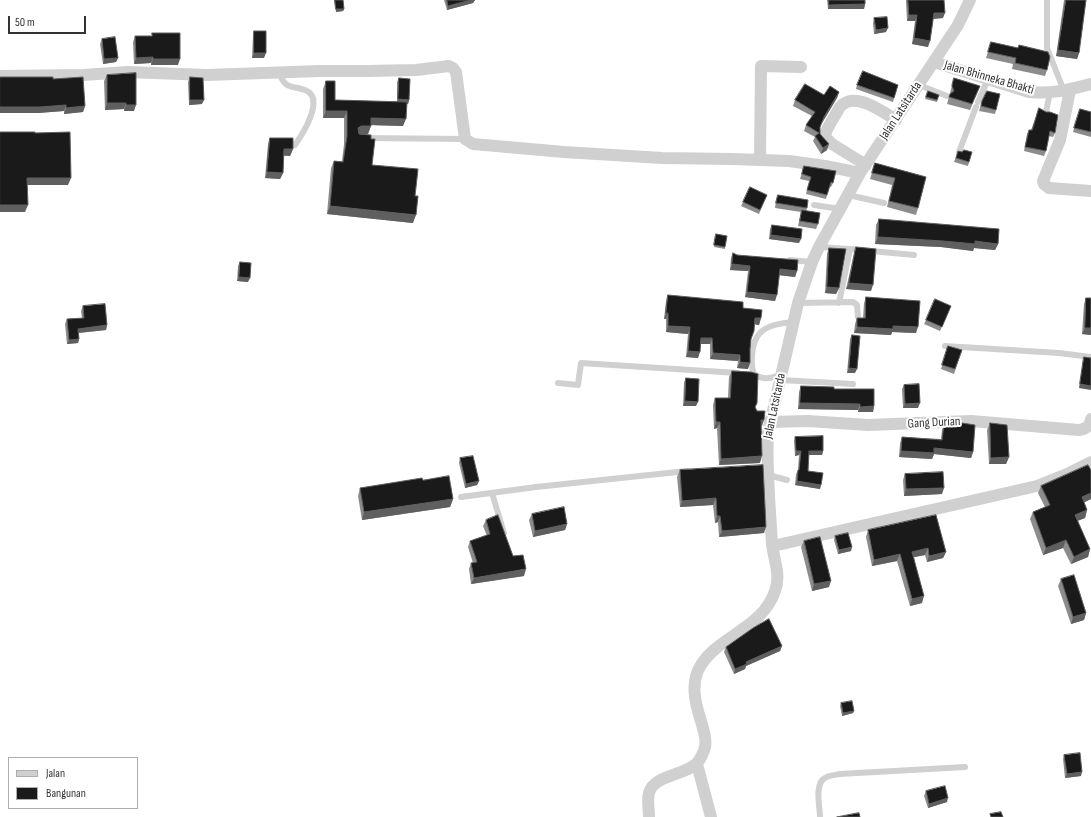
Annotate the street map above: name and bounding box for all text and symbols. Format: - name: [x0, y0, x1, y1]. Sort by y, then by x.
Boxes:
- scale bar: [10, 8, 88, 34]
- text: 50 m: [15, 15, 35, 30]
- street label: Jalan Bhinneka Bhakti: [942, 58, 1036, 98]
- street label: Jalan Latsitarda: [876, 79, 926, 143]
- street label: Jalan Latsitarda: [760, 372, 790, 440]
- street label: Gang Durian: [907, 414, 961, 432]
- legend: [8, 757, 138, 809]
- text: Jalan: [46, 766, 65, 781]
- text: Bangunan: [46, 786, 86, 801]

